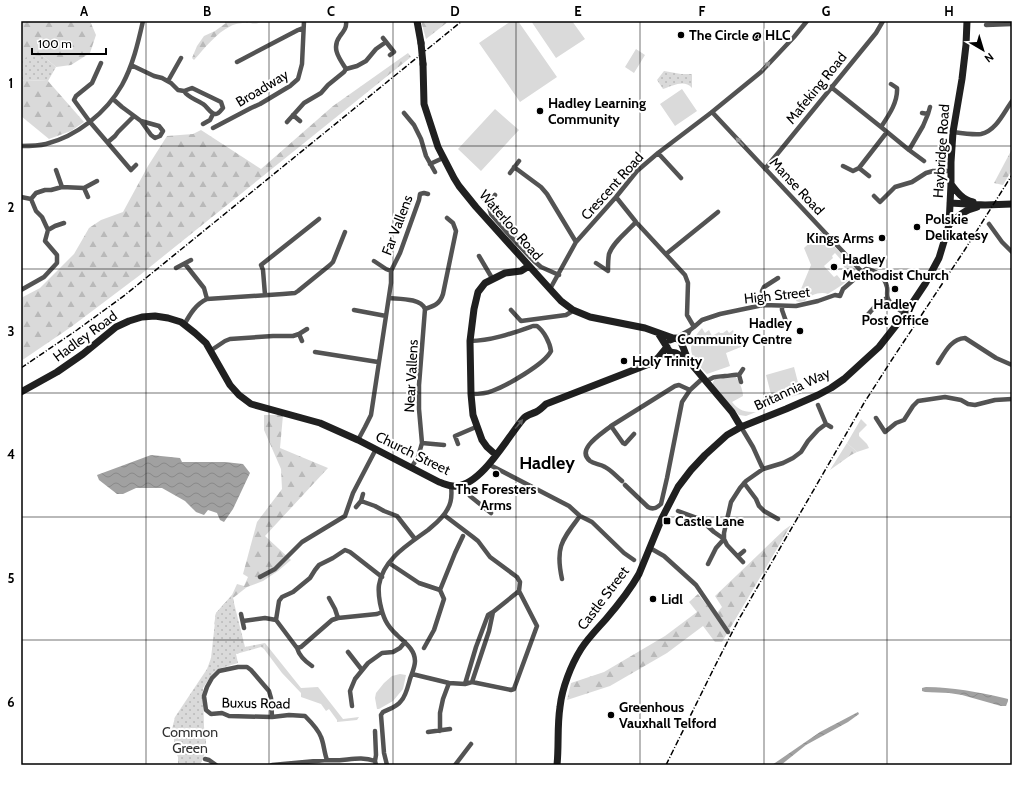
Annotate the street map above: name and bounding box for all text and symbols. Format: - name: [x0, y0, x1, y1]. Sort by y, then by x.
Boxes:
- text: A: [80, 3, 89, 19]
- text: B: [203, 3, 211, 19]
- text: C: [327, 3, 335, 19]
- text: D: [450, 3, 460, 19]
- text: E: [574, 3, 582, 19]
- text: F: [699, 3, 706, 19]
- text: G: [822, 3, 831, 19]
- text: H: [944, 3, 954, 19]
- place label: The Circle @ HLC: [689, 26, 791, 44]
- scale bar: [32, 30, 106, 56]
- marker: The Circle @ HLC: [676, 30, 686, 40]
- north arrow: [963, 30, 1003, 70]
- text: 100 m: [38, 36, 72, 51]
- street label: Mafeking Road: [782, 48, 850, 128]
- text: N: [982, 50, 997, 66]
- one-way arrow: [762, 61, 771, 72]
- street label: Broadway: [232, 65, 292, 111]
- text: 1: [9, 75, 13, 91]
- place label: Hadley Learning Community: [548, 94, 646, 128]
- street label: Haybridge Road: [929, 104, 953, 198]
- marker: Hadley Learning Community: [535, 106, 545, 116]
- one-way arrow: [735, 137, 745, 147]
- street label: Crescent Road: [577, 148, 647, 224]
- street label: Manse Road: [766, 153, 828, 219]
- street label: Waterloo Road: [475, 186, 547, 264]
- street label: Far Vallens: [377, 192, 417, 258]
- text: 2: [8, 199, 15, 215]
- place label: Polskie Delikatesy: [925, 210, 989, 244]
- marker: Polskie Delikatesy: [912, 222, 922, 232]
- place label: Kings Arms: [806, 229, 874, 247]
- marker: Kings Arms: [877, 233, 887, 243]
- place label: Hadley Methodist Church: [842, 250, 949, 284]
- marker: Hadley Methodist Church: [829, 262, 839, 272]
- street label: High Street: [743, 283, 811, 307]
- marker: Hadley Post Office: [890, 284, 900, 294]
- place label: Hadley Post Office: [861, 295, 929, 329]
- street label: Hadley Road: [49, 307, 121, 365]
- place label: Hadley Community Centre: [677, 314, 792, 348]
- text: 3: [7, 323, 15, 339]
- marker: Hadley Community Centre: [795, 326, 805, 336]
- street label: Near Vallens: [400, 339, 422, 413]
- place label: Holy Trinity: [632, 352, 703, 370]
- marker: Holy Trinity: [619, 356, 629, 366]
- street label: Britannia Way: [751, 364, 833, 414]
- one-way arrow: [515, 419, 523, 429]
- street label: Church Street: [373, 427, 454, 479]
- text: 4: [7, 446, 15, 462]
- district label: Hadley: [519, 452, 575, 474]
- marker: The Foresters Arms: [491, 469, 501, 479]
- place label: The Foresters Arms: [456, 480, 536, 514]
- place label: Castle Lane: [675, 512, 744, 530]
- marker: Castle Lane: [662, 516, 672, 526]
- street label: Castle Street: [573, 562, 633, 634]
- text: 5: [8, 570, 15, 586]
- place label: Lidl: [661, 590, 683, 608]
- marker: Lidl: [648, 594, 658, 604]
- street label: Buxus Road: [221, 693, 291, 713]
- text: 6: [7, 694, 15, 710]
- place label: Greenhous Vauxhall Telford: [619, 698, 717, 732]
- marker: Greenhous Vauxhall Telford: [606, 710, 616, 720]
- park label: Common Green: [162, 723, 218, 757]

